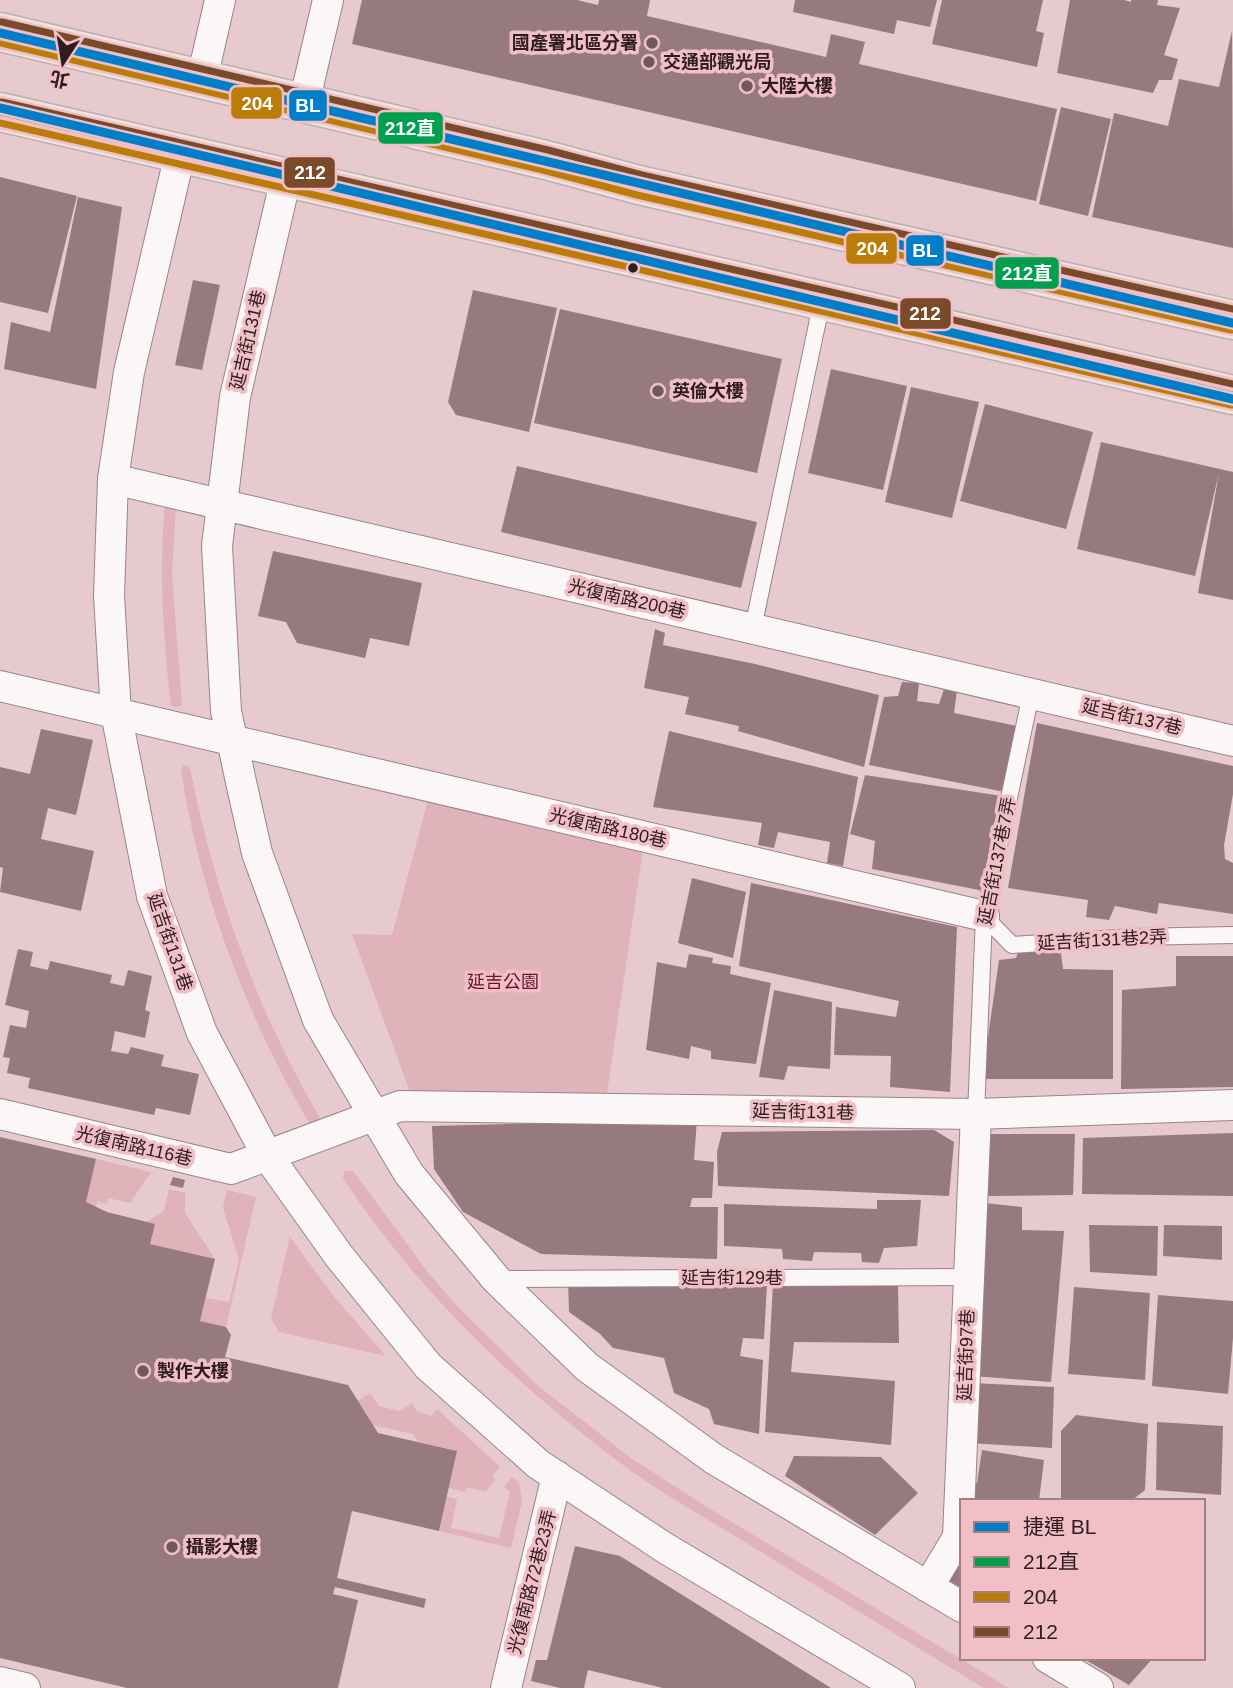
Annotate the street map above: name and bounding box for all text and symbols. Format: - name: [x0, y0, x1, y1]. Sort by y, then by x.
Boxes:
- north arrow: [28, 28, 98, 98]
- place label: 國產署北區分署: [512, 33, 638, 53]
- marker: 國產署北區分署: [644, 35, 660, 51]
- place label: 交通部觀光局: [663, 52, 771, 72]
- marker: 交通部觀光局: [641, 54, 657, 70]
- text: 北: [48, 67, 71, 91]
- place label: 大陸大樓: [761, 76, 833, 96]
- marker: 大陸大樓: [739, 78, 755, 94]
- line badge: 204: [230, 86, 283, 120]
- line badge: BL: [288, 89, 328, 122]
- text: 204: [241, 93, 273, 114]
- text: BL: [295, 95, 321, 116]
- line badge: 212直: [377, 111, 444, 145]
- text: 212直: [385, 118, 435, 139]
- line badge: 212: [283, 156, 336, 189]
- text: 212: [294, 162, 326, 183]
- line badge: 204: [845, 232, 898, 265]
- line badge: BL: [905, 234, 945, 267]
- text: 204: [856, 238, 888, 259]
- text: BL: [912, 240, 938, 261]
- line badge: 212直: [994, 256, 1060, 290]
- unlabelled marker: [626, 261, 640, 275]
- text: 212直: [1002, 263, 1052, 284]
- street label: 延吉街131巷: [227, 288, 269, 392]
- line badge: 212: [899, 297, 952, 330]
- text: 212: [909, 303, 941, 324]
- place label: 英倫大樓: [672, 381, 744, 401]
- marker: 英倫大樓: [650, 383, 666, 399]
- street label: 光復南路200巷: [566, 576, 688, 622]
- street label: 延吉街137巷: [1080, 696, 1184, 738]
- street label: 延吉街137巷7弄: [975, 795, 1019, 927]
- street label: 光復南路180巷: [547, 805, 669, 851]
- street label: 延吉街131巷: [144, 891, 196, 993]
- street label: 延吉街131巷2弄: [1037, 927, 1167, 953]
- park label: 延吉公園: [467, 972, 539, 992]
- street label: 延吉街131巷: [752, 1101, 854, 1123]
- street label: 光復南路116巷: [74, 1123, 194, 1169]
- street label: 延吉街129巷: [681, 1268, 783, 1288]
- street label: 延吉街97巷: [954, 1309, 978, 1401]
- place label: 製作大樓: [157, 1361, 229, 1381]
- marker: 製作大樓: [135, 1363, 151, 1379]
- legend: [960, 1499, 1205, 1660]
- street label: 光復南路72巷23弄: [504, 1508, 560, 1656]
- text: 捷運 BL: [1023, 1515, 1097, 1538]
- place label: 攝影大樓: [186, 1537, 258, 1557]
- marker: 攝影大樓: [164, 1539, 180, 1555]
- text: 212直: [1023, 1550, 1079, 1573]
- text: 204: [1023, 1585, 1058, 1608]
- text: 212: [1023, 1620, 1058, 1643]

